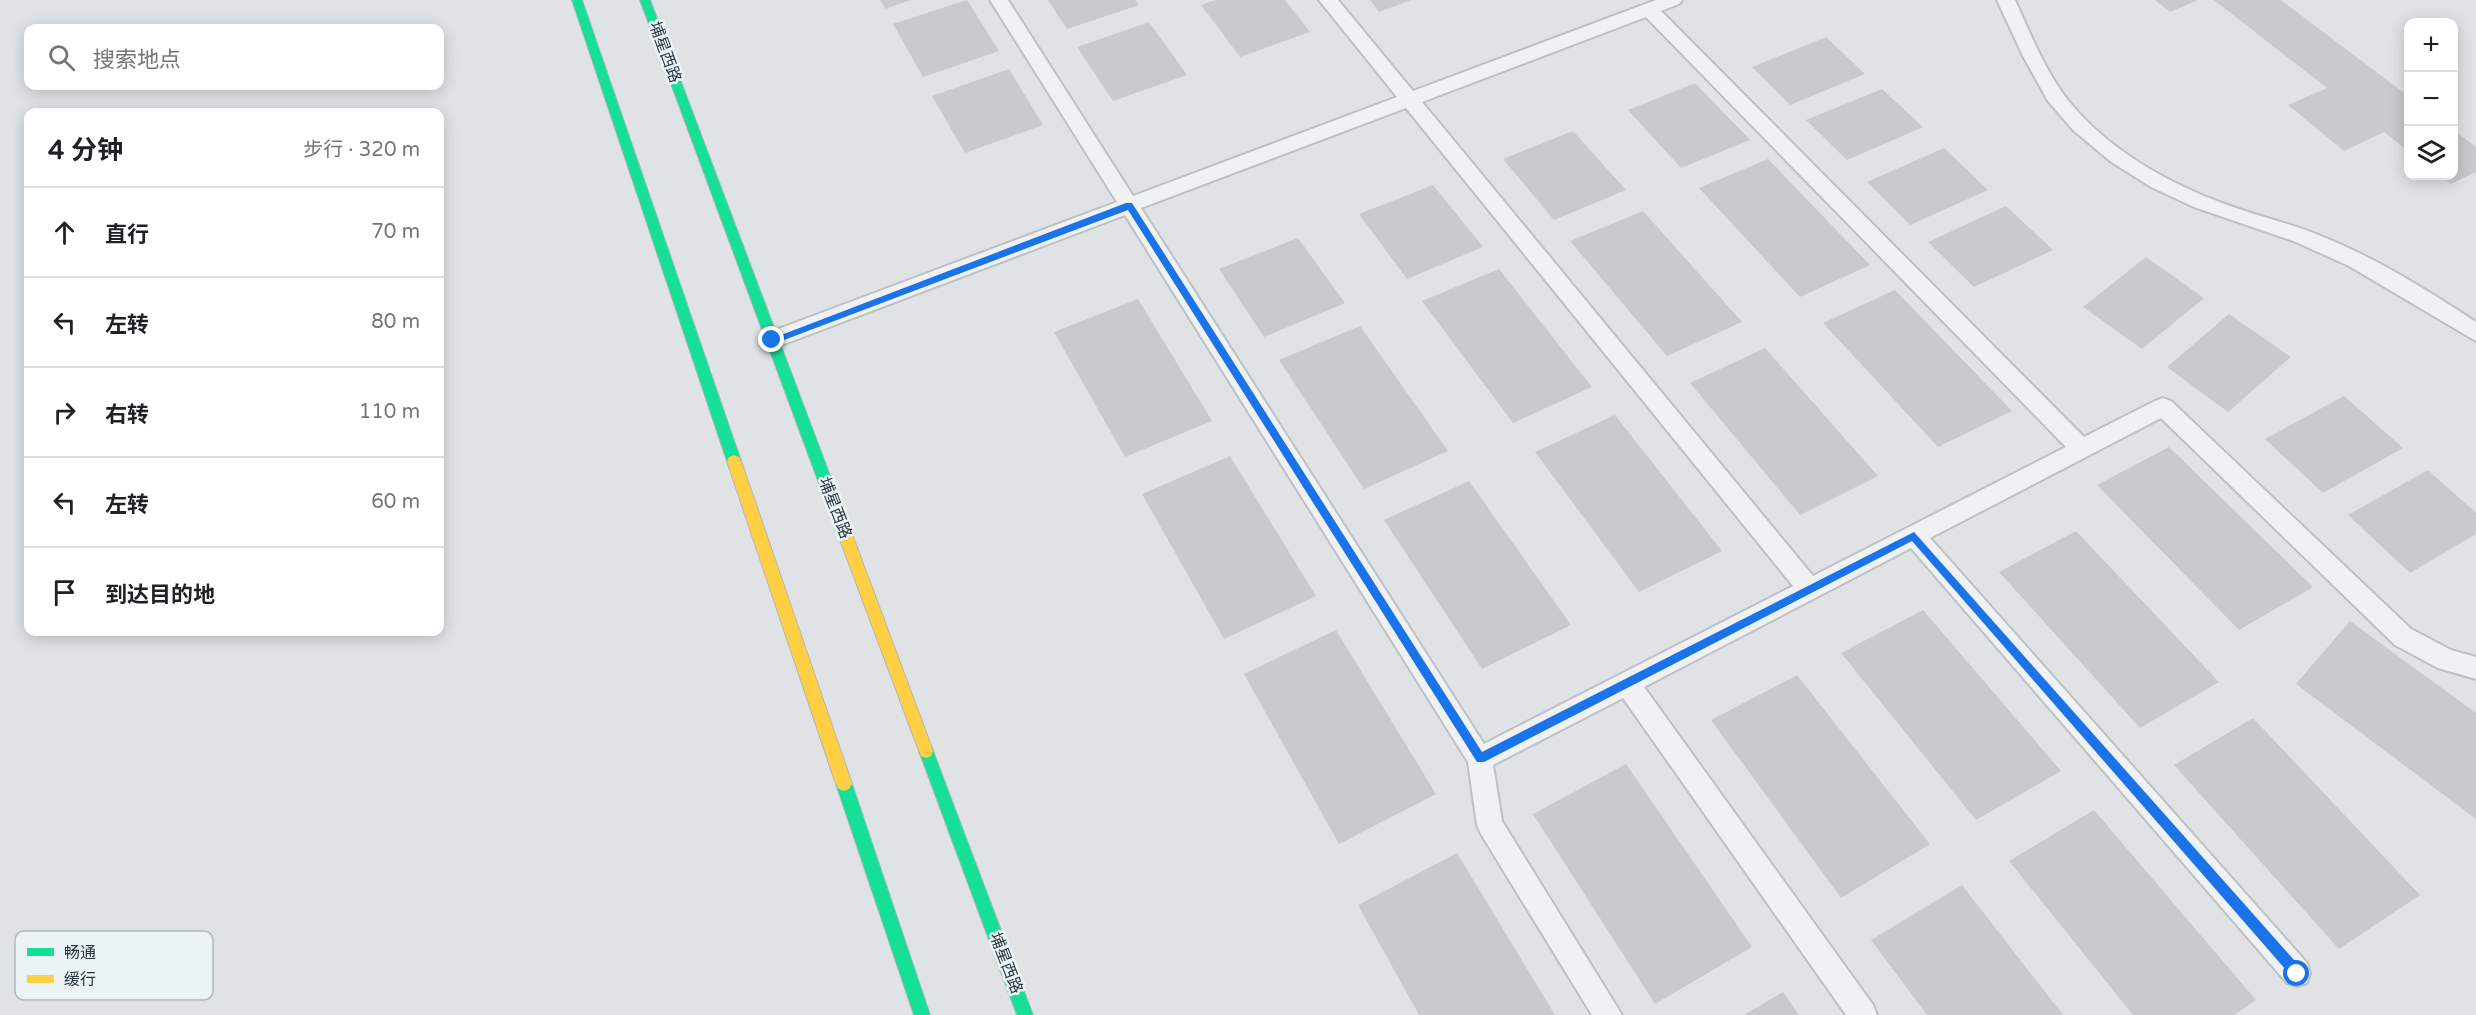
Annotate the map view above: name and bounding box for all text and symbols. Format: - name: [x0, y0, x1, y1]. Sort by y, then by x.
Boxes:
- map controls: [2404, 18, 2458, 180]
- button: +: [2404, 18, 2458, 72]
- street label: 埔星西路: [645, 19, 685, 85]
- search box: [24, 24, 444, 90]
- icon: search: [45, 41, 78, 74]
- text: 搜索地点: [93, 47, 181, 73]
- button: −: [2404, 72, 2458, 126]
- button: layers: [2404, 126, 2458, 180]
- text: 4 分钟: [48, 135, 123, 166]
- text: 步行 · 320 m: [303, 138, 420, 162]
- icon: ahead: [48, 216, 81, 249]
- text: 70 m: [371, 220, 420, 244]
- text: 直行: [105, 222, 149, 248]
- icon: left: [48, 306, 81, 339]
- text: 80 m: [371, 310, 420, 334]
- text: 左转: [105, 312, 149, 338]
- route end: [758, 326, 784, 352]
- icon: right: [48, 396, 81, 429]
- text: 110 m: [359, 400, 420, 424]
- text: 右转: [105, 402, 149, 428]
- street label: 埔星西路: [814, 475, 856, 541]
- icon: left: [48, 486, 81, 519]
- text: 60 m: [371, 490, 420, 514]
- text: 左转: [105, 492, 149, 518]
- icon: arrive: [48, 576, 81, 609]
- text: 到达目的地: [105, 582, 215, 608]
- street label: 埔星西路: [985, 930, 1027, 996]
- legend: [15, 931, 213, 1000]
- text: 畅通: [64, 943, 96, 963]
- route start: [2283, 960, 2309, 986]
- text: 缓行: [64, 970, 96, 990]

